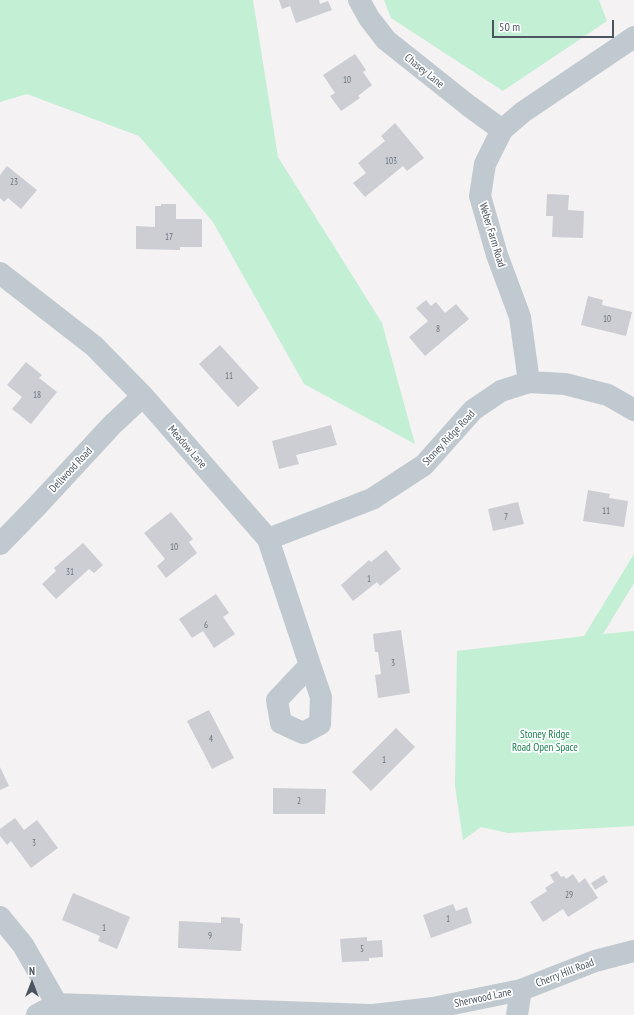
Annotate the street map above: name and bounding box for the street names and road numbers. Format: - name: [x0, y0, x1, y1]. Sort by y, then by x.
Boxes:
- street label: Chasey Lane: [402, 51, 446, 91]
- street label: Weber Farm Road: [476, 201, 508, 269]
- street label: Stoney Ridge Road: [420, 408, 478, 468]
- street label: Meadow Lane: [165, 423, 209, 471]
- street label: Dellwood Road: [47, 445, 95, 495]
- street label: Cherry Hill Road: [534, 956, 596, 990]
- street label: Sherwood Lane: [453, 985, 513, 1011]

